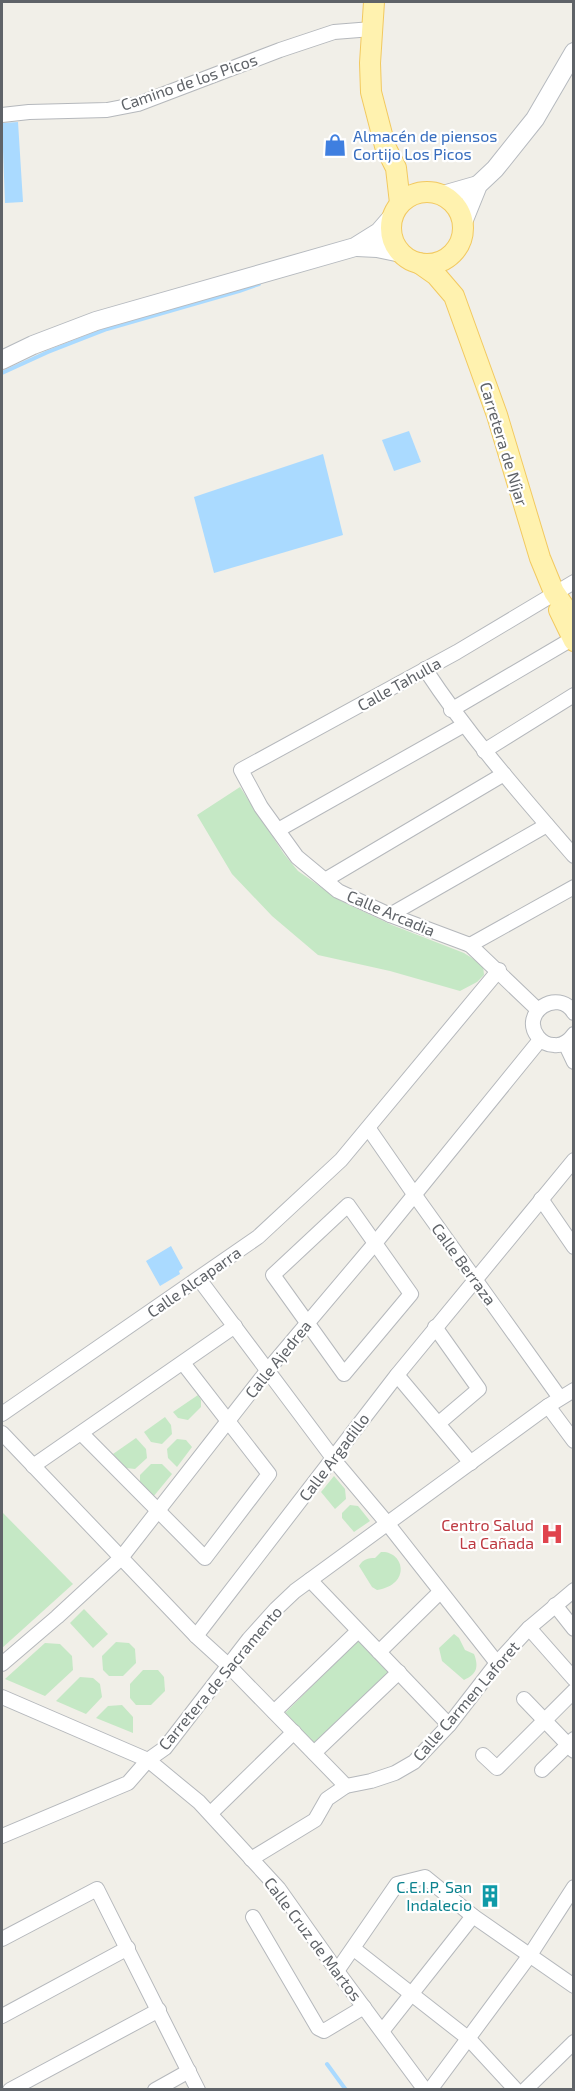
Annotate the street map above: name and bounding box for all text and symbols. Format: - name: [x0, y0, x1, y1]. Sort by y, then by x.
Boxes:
- street label: Camino de los Picos: [118, 49, 260, 114]
- place label: Almacén de piensos Cortijo Los Picos: [353, 126, 497, 164]
- shop icon: Almacén de piensos Cortijo Los Picos: [322, 132, 348, 158]
- street label: Carretera de Níjar: [476, 380, 532, 509]
- street label: Calle Tahulla: [354, 653, 444, 714]
- street label: Calle Arcadia: [344, 885, 438, 940]
- street label: Calle Berraza: [428, 1219, 500, 1308]
- street label: Calle Alcaparra: [143, 1242, 244, 1321]
- street label: Calle Ajedrea: [240, 1316, 316, 1402]
- street label: Calle Argadillo: [294, 1409, 373, 1504]
- place label: Centro Salud La Cañada: [441, 1515, 534, 1552]
- hospital icon: Centro Salud La Cañada: [539, 1521, 565, 1547]
- street label: Carretera de Sacramento: [154, 1602, 285, 1753]
- street label: Calle Carmen Laforet: [408, 1637, 523, 1764]
- street label: Calle Cruz de Martos: [261, 1873, 366, 2004]
- place label: C.E.I.P. San Indalecio: [396, 1877, 472, 1914]
- building icon: C.E.I.P. San Indalecio: [477, 1883, 503, 1909]

